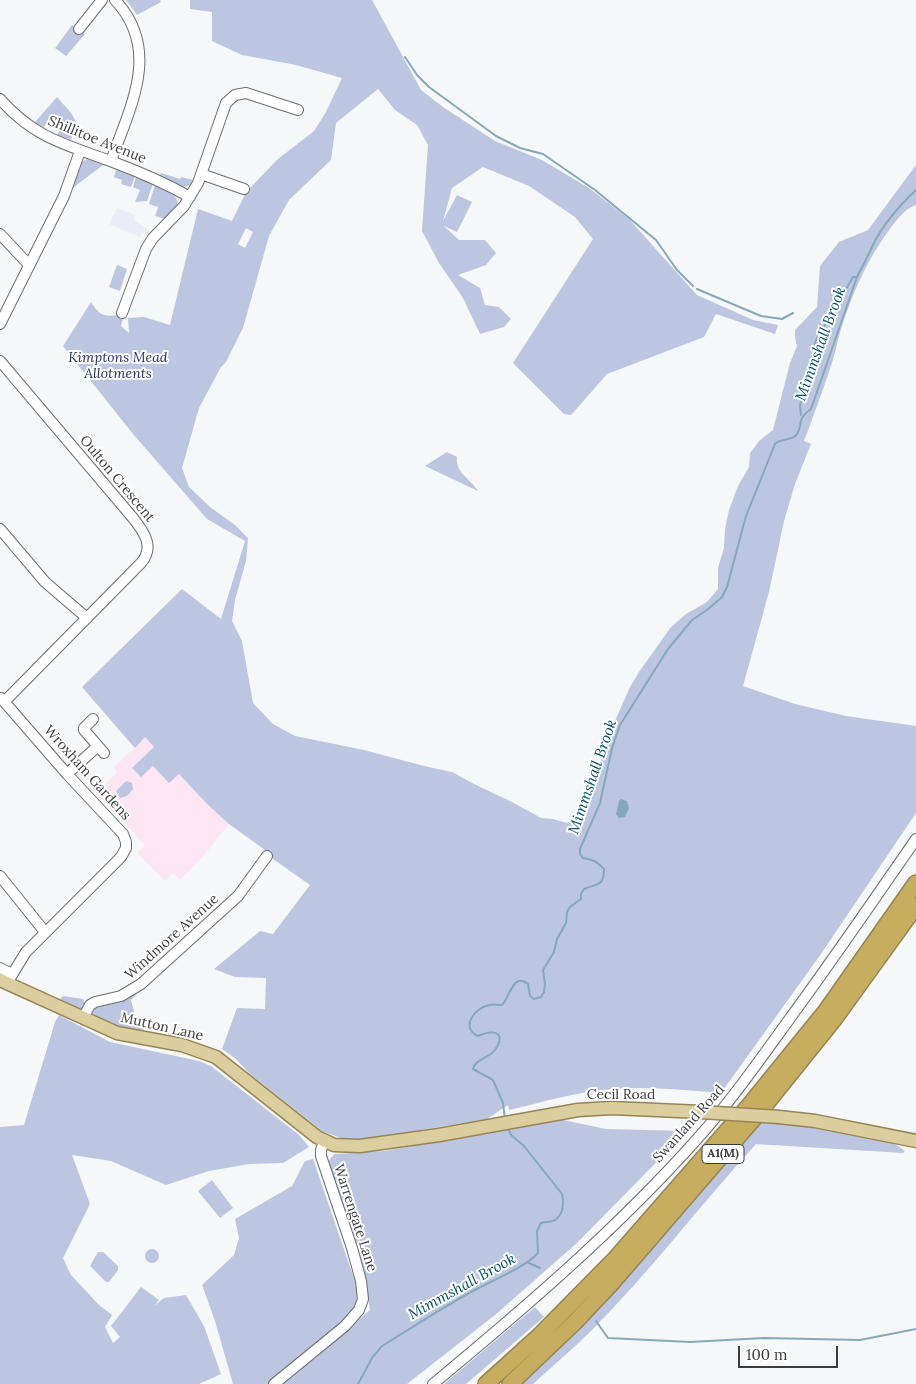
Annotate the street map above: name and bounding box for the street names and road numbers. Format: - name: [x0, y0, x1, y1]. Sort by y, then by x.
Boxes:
- street label: Shillitoe Avenue: [45, 113, 149, 167]
- street label: Oulton Crescent: [76, 432, 158, 526]
- street label: Wroxham Gardens: [40, 722, 134, 824]
- street label: Windmore Avenue: [122, 891, 222, 983]
- street label: Mutton Lane: [119, 1009, 205, 1045]
- street label: Swanland Road: [650, 1082, 728, 1166]
- street label: Cecil Road: [587, 1087, 655, 1103]
- road number: A1(M): [702, 1144, 744, 1164]
- street label: Warrengate Lane: [330, 1162, 380, 1274]

